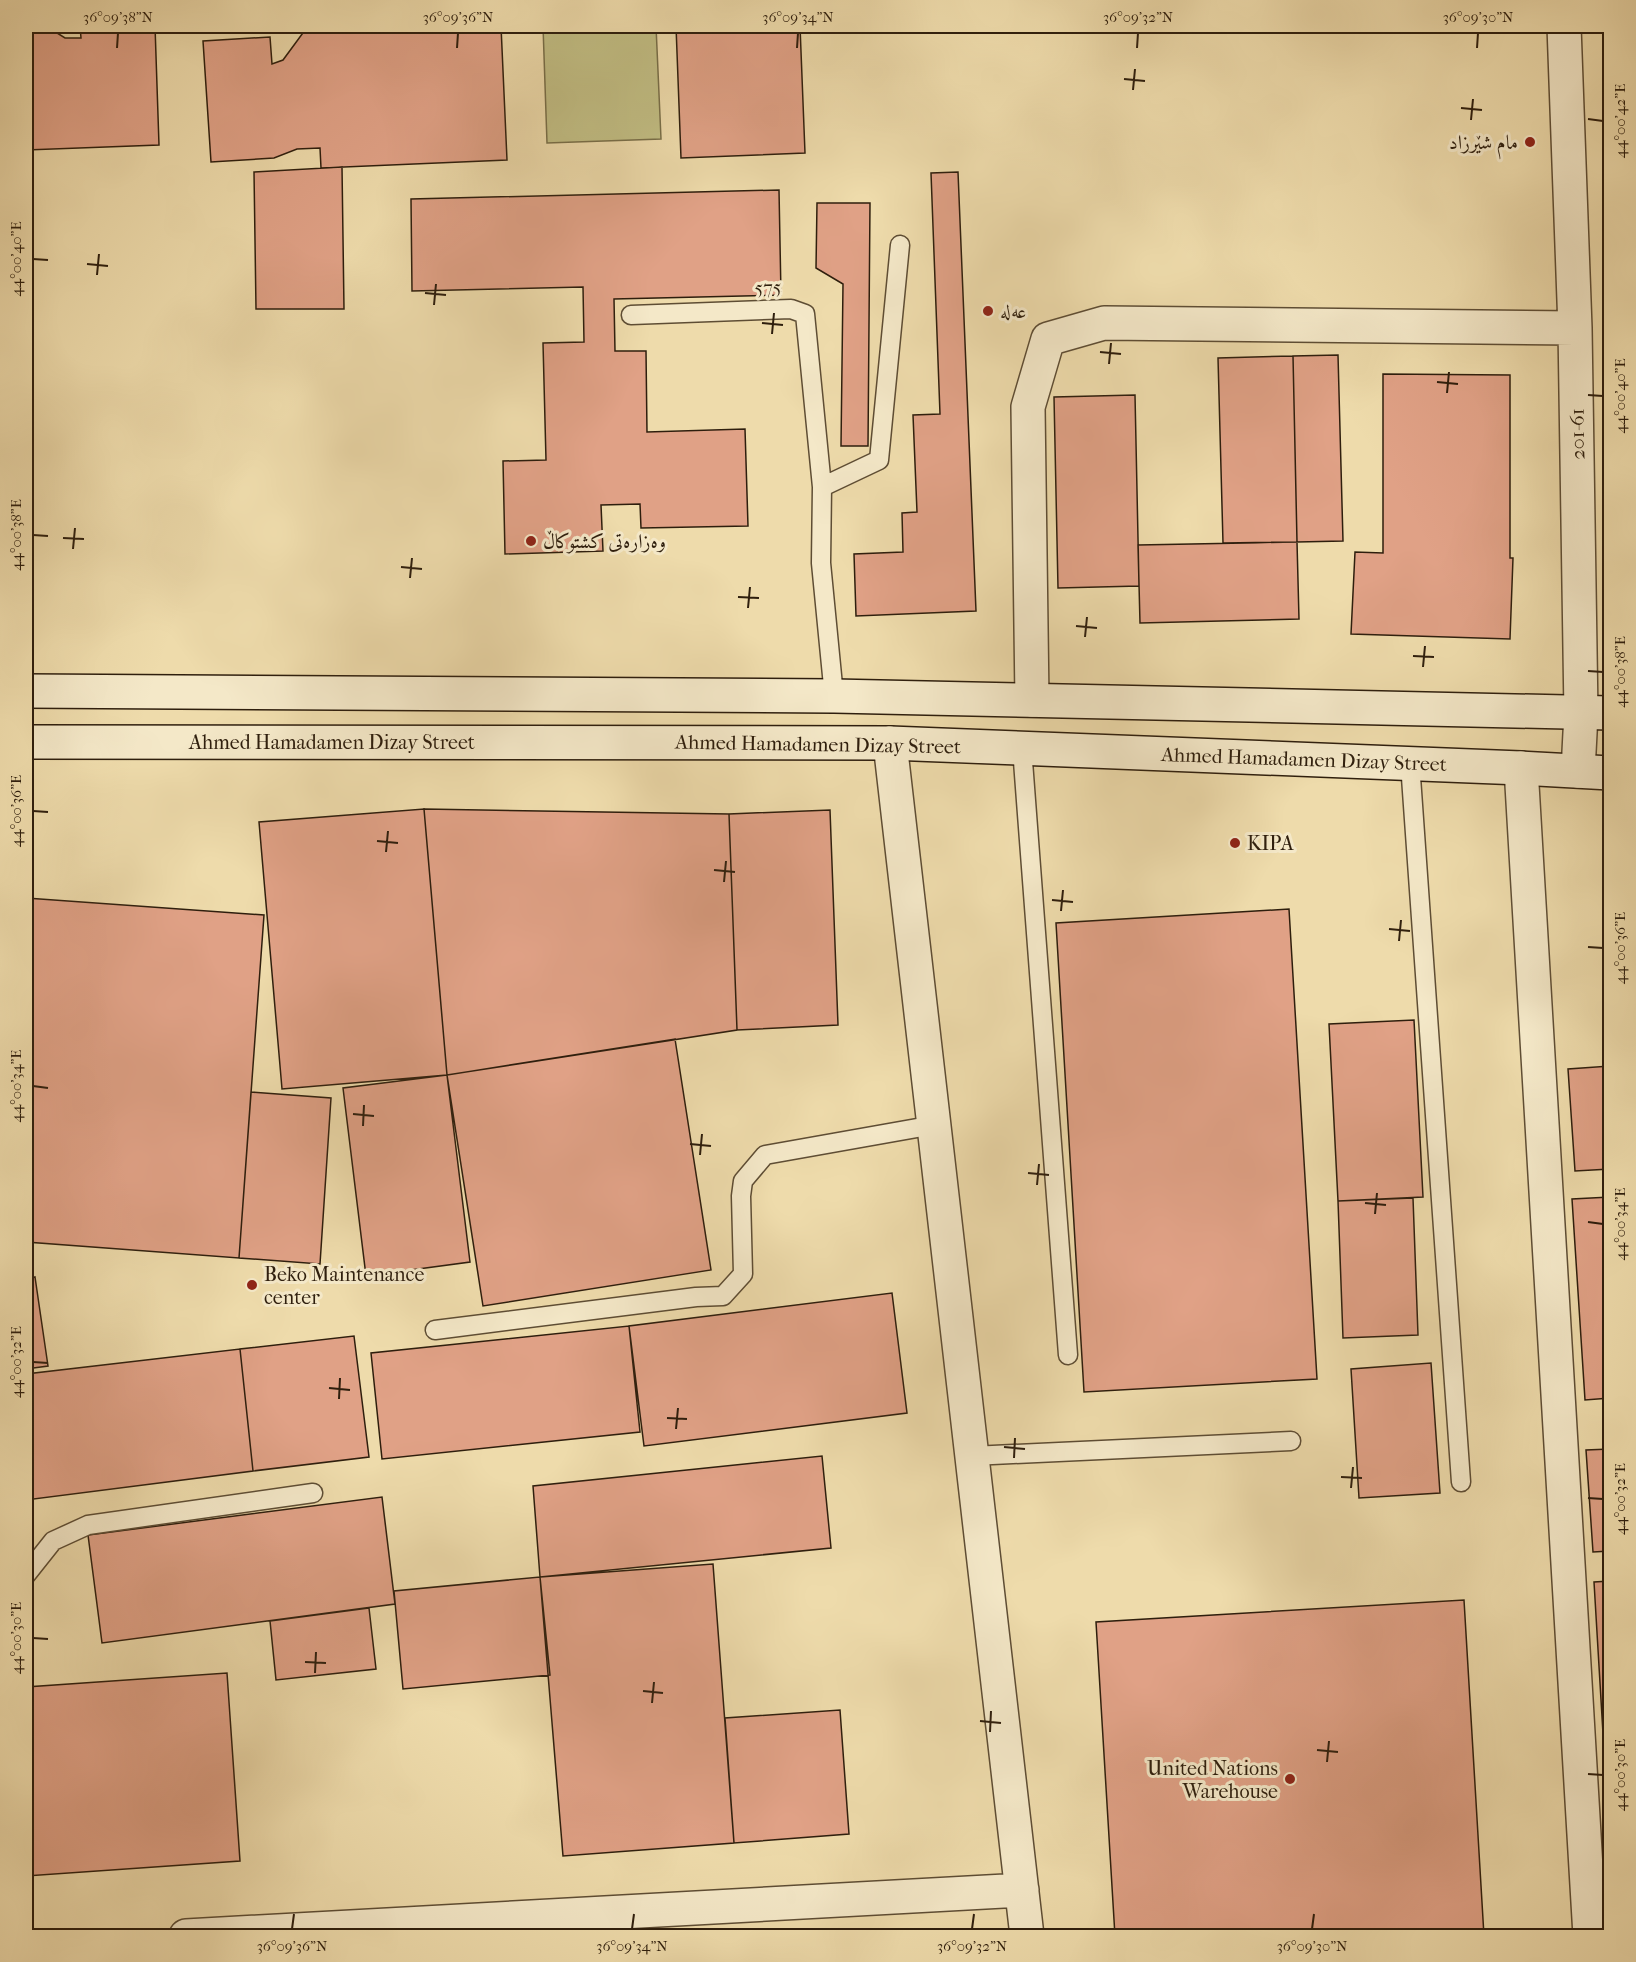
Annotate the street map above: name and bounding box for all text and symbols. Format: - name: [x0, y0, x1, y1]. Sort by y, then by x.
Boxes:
- text: 36°09'38"N: [83, 8, 154, 26]
- text: 36°09'36"N: [423, 8, 494, 26]
- text: 36°09'34"N: [762, 8, 834, 26]
- text: 36°09'32"N: [1103, 8, 1174, 26]
- text: 36°09'30"N: [1443, 8, 1514, 26]
- text: 44°00'42"E: [1611, 84, 1629, 158]
- place label: مام شێرزاد: [1449, 131, 1518, 160]
- marker: مام شێرزاد: [1523, 135, 1537, 149]
- text: 44°00'40"E: [7, 221, 25, 297]
- street label: 575: [754, 276, 782, 299]
- place label: عەلە: [1000, 300, 1026, 323]
- marker: عەلە: [981, 304, 995, 318]
- text: 44°00'40"E: [1611, 358, 1629, 434]
- street label: 201-61: [1566, 408, 1589, 460]
- text: 44°00'38"E: [7, 499, 25, 571]
- place label: وەزارەتی کشتوکاڵ: [543, 530, 666, 554]
- marker: وەزارەتی کشتوکاڵ: [524, 534, 538, 548]
- text: 44°00'38"E: [1611, 636, 1629, 708]
- street label: Ahmed Hamadamen Dizay Street: [674, 730, 961, 758]
- street label: Ahmed Hamadamen Dizay Street: [188, 731, 475, 754]
- street label: Ahmed Hamadamen Dizay Street: [1160, 743, 1447, 776]
- text: 44°00'36"E: [7, 775, 25, 847]
- place label: KIPA: [1247, 832, 1295, 855]
- marker: KIPA: [1228, 836, 1242, 850]
- text: 44°00'36"E: [1611, 912, 1629, 984]
- text: 44°00'34"E: [7, 1049, 25, 1123]
- text: 44°00'34"E: [1611, 1187, 1629, 1261]
- place label: Beko Maintenance center: [264, 1263, 424, 1309]
- marker: Beko Maintenance center: [245, 1278, 259, 1292]
- text: 44°00'32"E: [7, 1326, 25, 1398]
- text: 44°00'32"E: [1611, 1463, 1629, 1535]
- text: 44°00'30"E: [7, 1602, 25, 1674]
- text: 44°00'30"E: [1611, 1739, 1629, 1811]
- place label: United Nations Warehouse: [1147, 1757, 1278, 1803]
- marker: United Nations Warehouse: [1283, 1772, 1297, 1786]
- text: 36°09'36"N: [257, 1937, 328, 1955]
- text: 36°09'34"N: [596, 1937, 668, 1955]
- text: 36°09'32"N: [937, 1937, 1008, 1955]
- text: 36°09'30"N: [1277, 1937, 1348, 1955]

